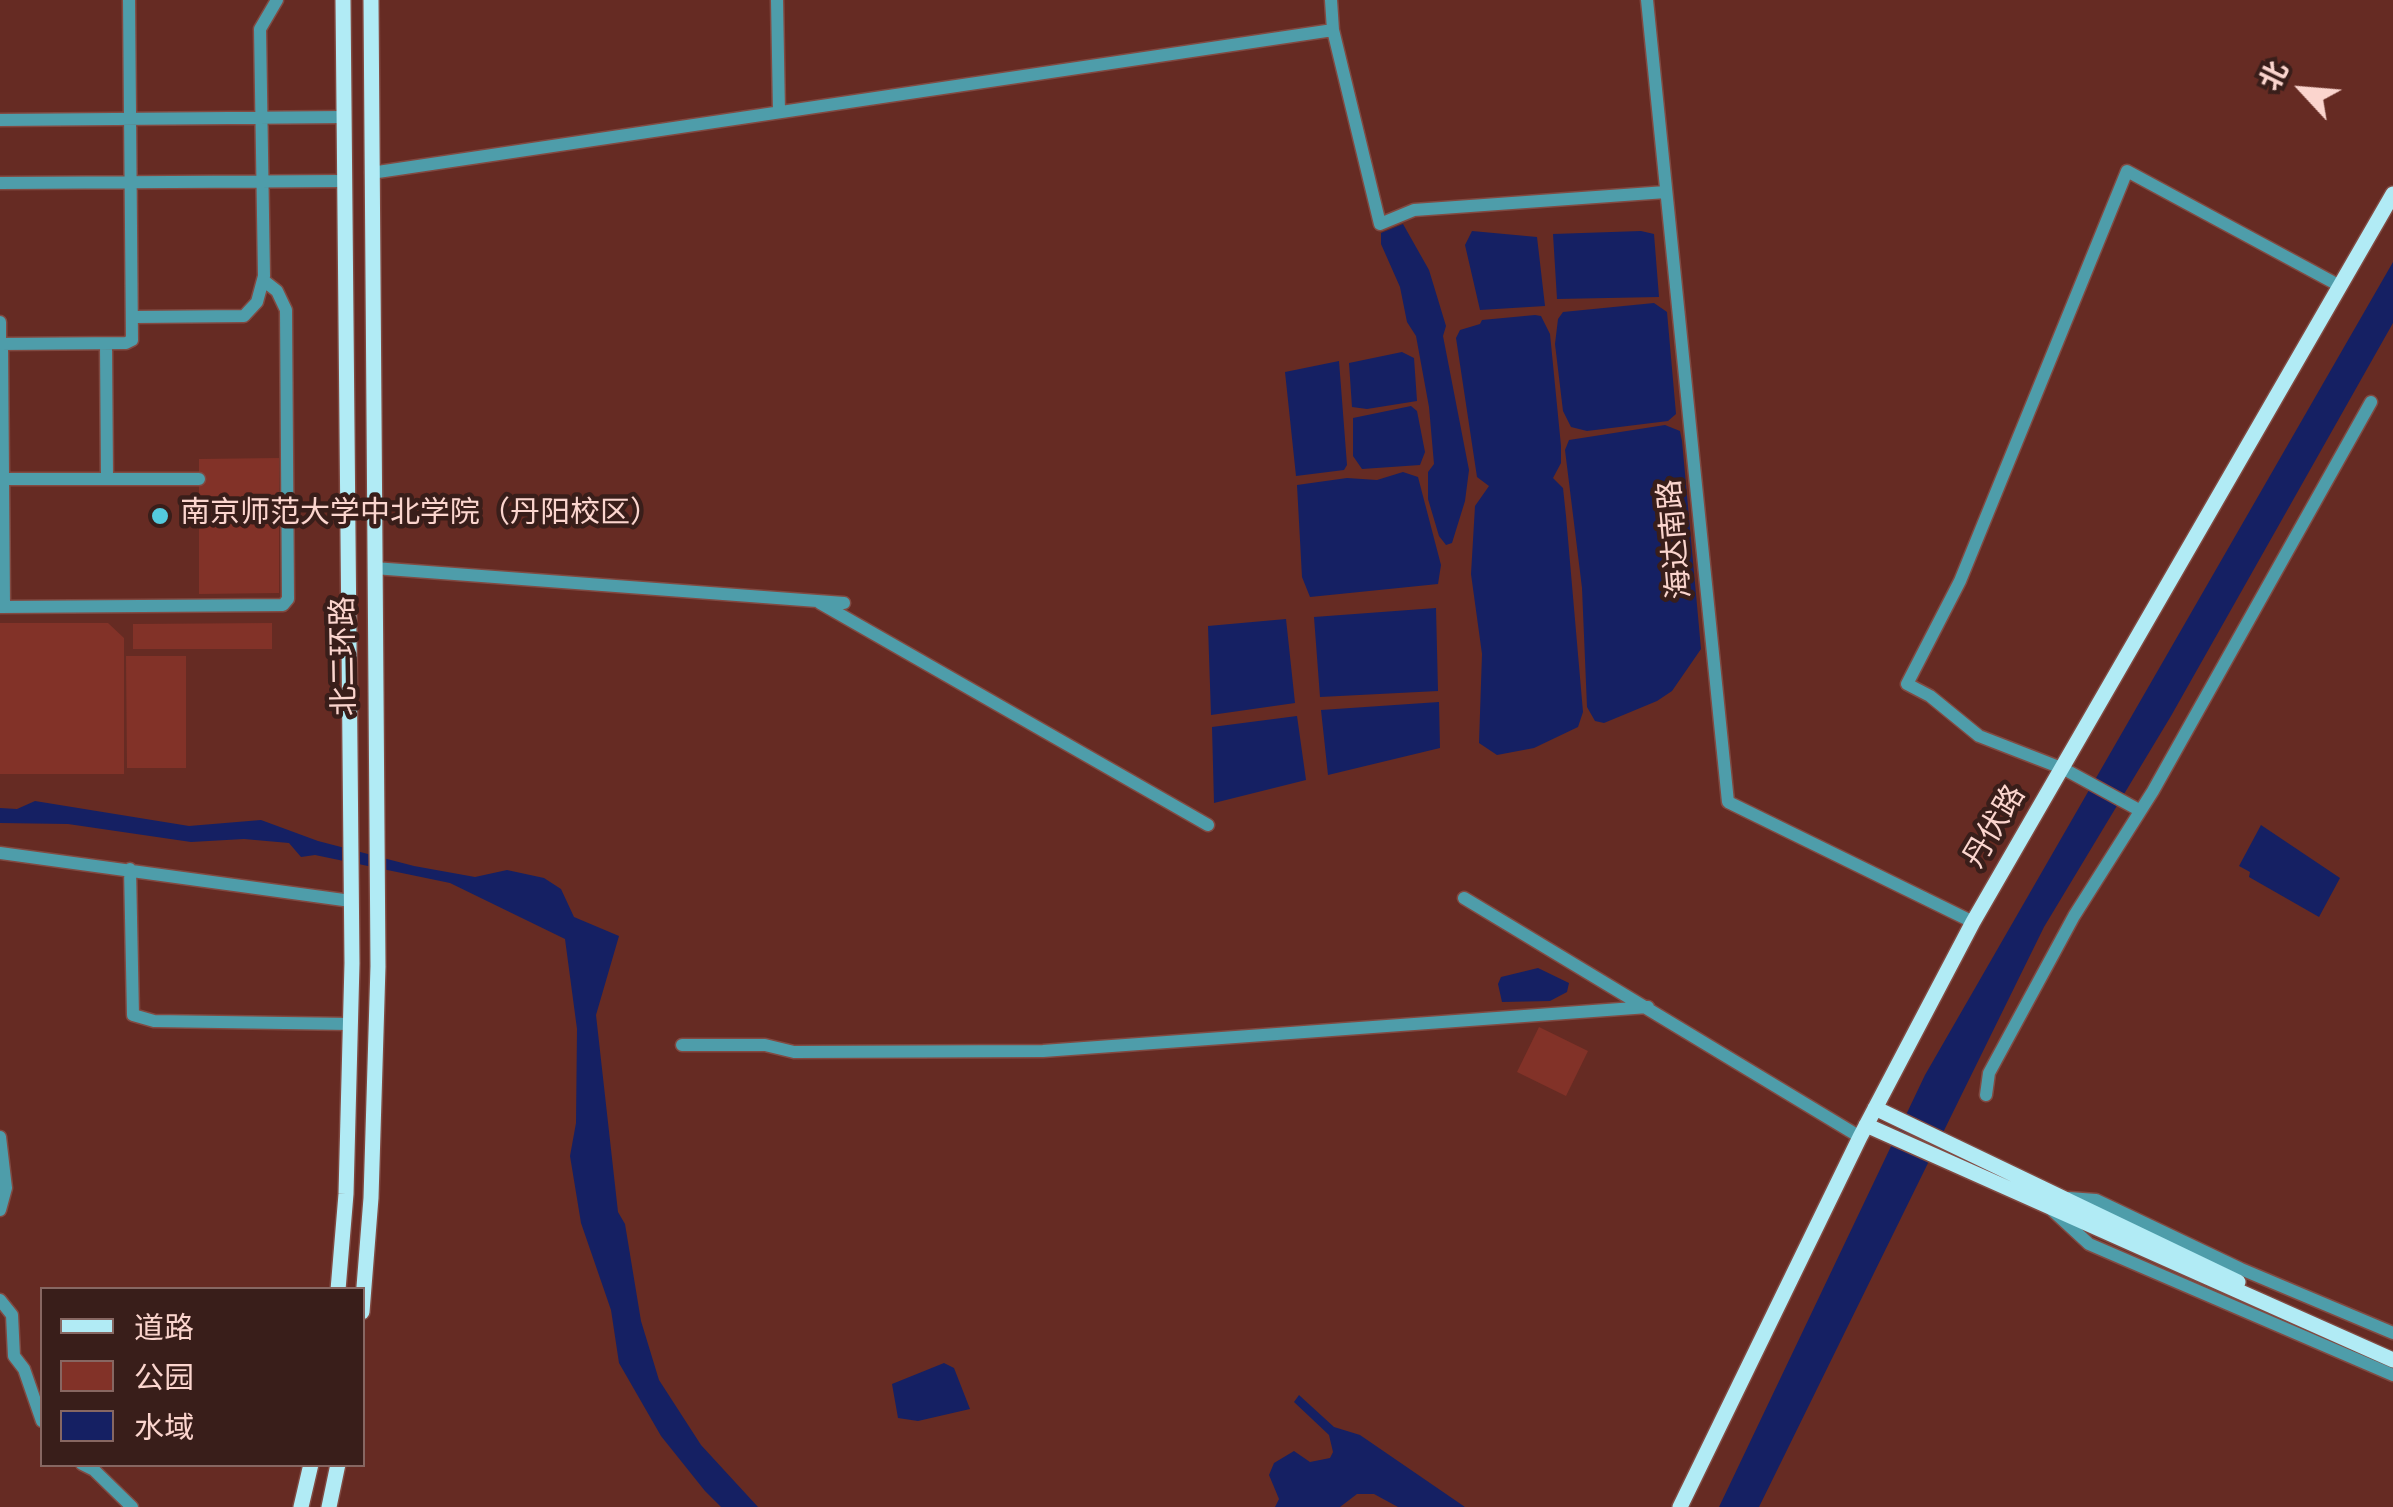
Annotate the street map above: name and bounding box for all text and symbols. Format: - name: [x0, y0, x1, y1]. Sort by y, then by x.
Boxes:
- north arrow: [2253, 40, 2353, 140]
- text: 北: [2254, 56, 2298, 97]
- street label: 海达南路: [1655, 478, 1701, 600]
- place label: 南京师范大学中北学院（丹阳校区）: [180, 498, 660, 534]
- marker: 南京师范大学中北学院（丹阳校区）: [149, 505, 171, 527]
- street label: 北二环路: [328, 596, 366, 716]
- street label: 丹伏路: [1958, 780, 2036, 876]
- legend: [40, 1287, 365, 1467]
- text: 道路: [134, 1312, 194, 1349]
- text: 公园: [134, 1362, 194, 1399]
- text: 水域: [134, 1412, 194, 1449]

